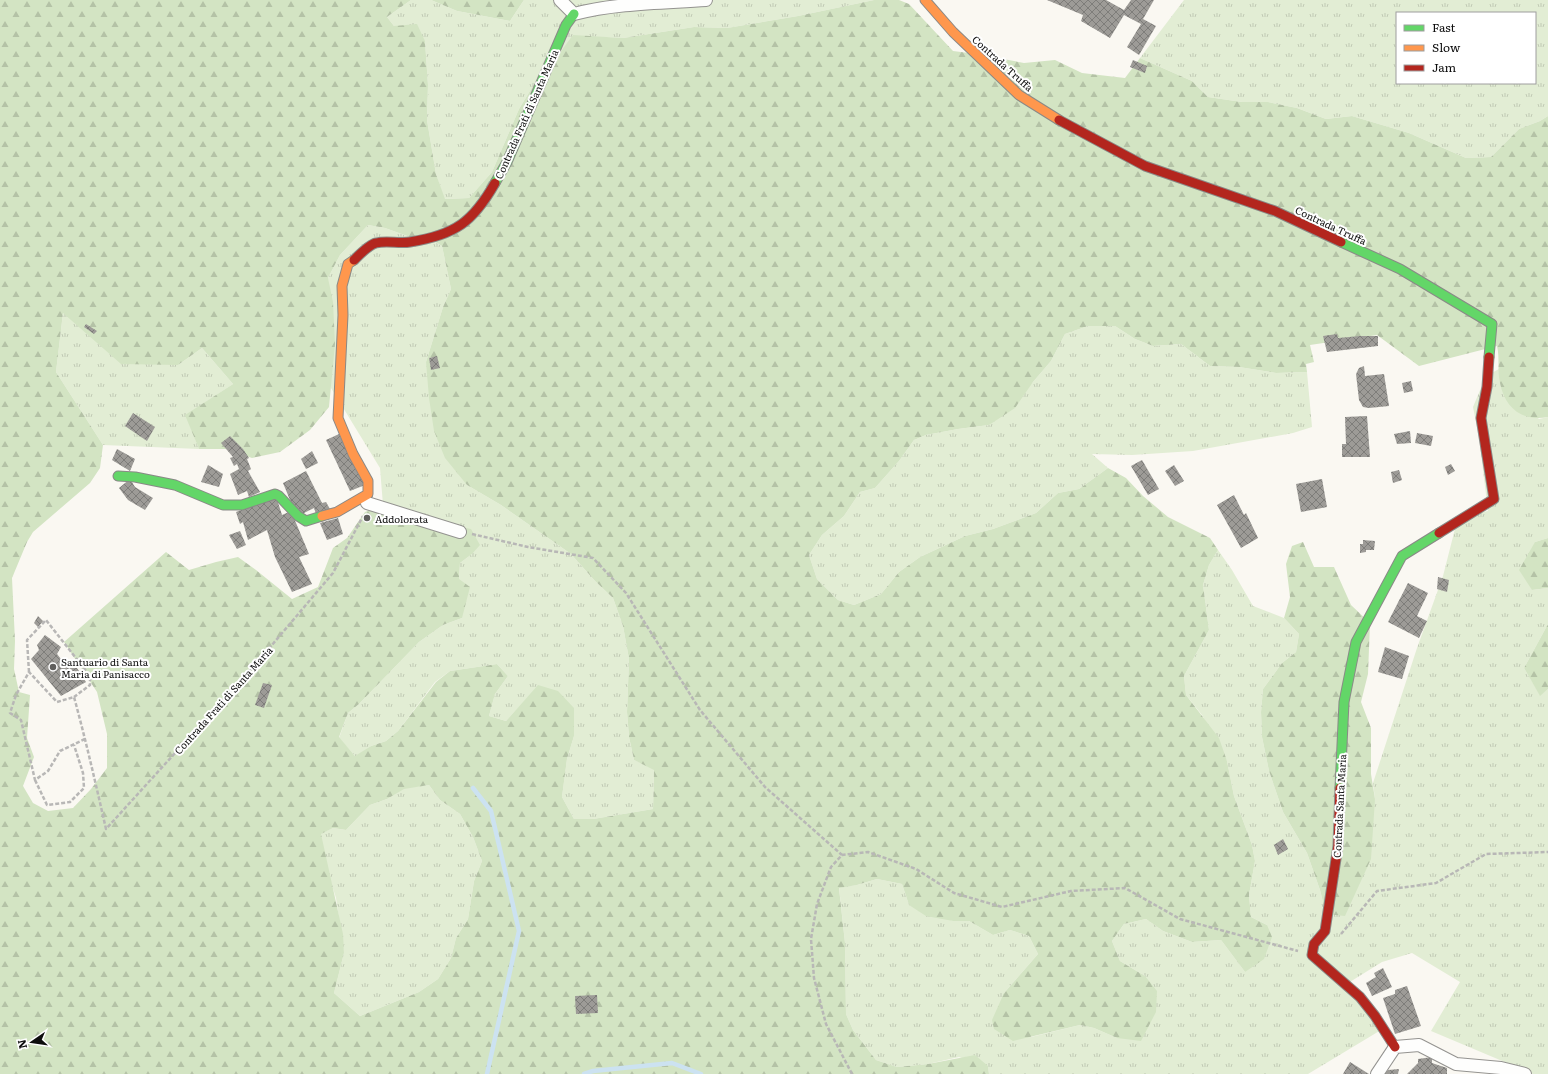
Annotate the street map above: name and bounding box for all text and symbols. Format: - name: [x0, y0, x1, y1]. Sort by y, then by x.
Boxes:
- legend: [1396, 12, 1536, 84]
- text: Fast: [1432, 18, 1456, 36]
- street label: Contrada Truffa: [969, 32, 1037, 95]
- text: Slow: [1432, 38, 1461, 56]
- street label: Contrada Frati di Santa Maria: [491, 46, 562, 181]
- text: Jam: [1432, 58, 1457, 76]
- street label: Contrada Truffa: [1293, 202, 1370, 248]
- place label: Addolorata: [375, 511, 429, 526]
- marker: Addolorata: [362, 513, 372, 523]
- street label: Contrada Frati di Santa Maria: [170, 642, 276, 757]
- place label: Santuario di Santa Maria di Panisacco: [61, 654, 150, 681]
- marker: Santuario di Santa Maria di Panisacco: [48, 662, 58, 672]
- street label: Contrada Santa Maria: [1329, 753, 1349, 858]
- north arrow: [12, 1022, 52, 1062]
- text: N: [12, 1038, 30, 1051]

